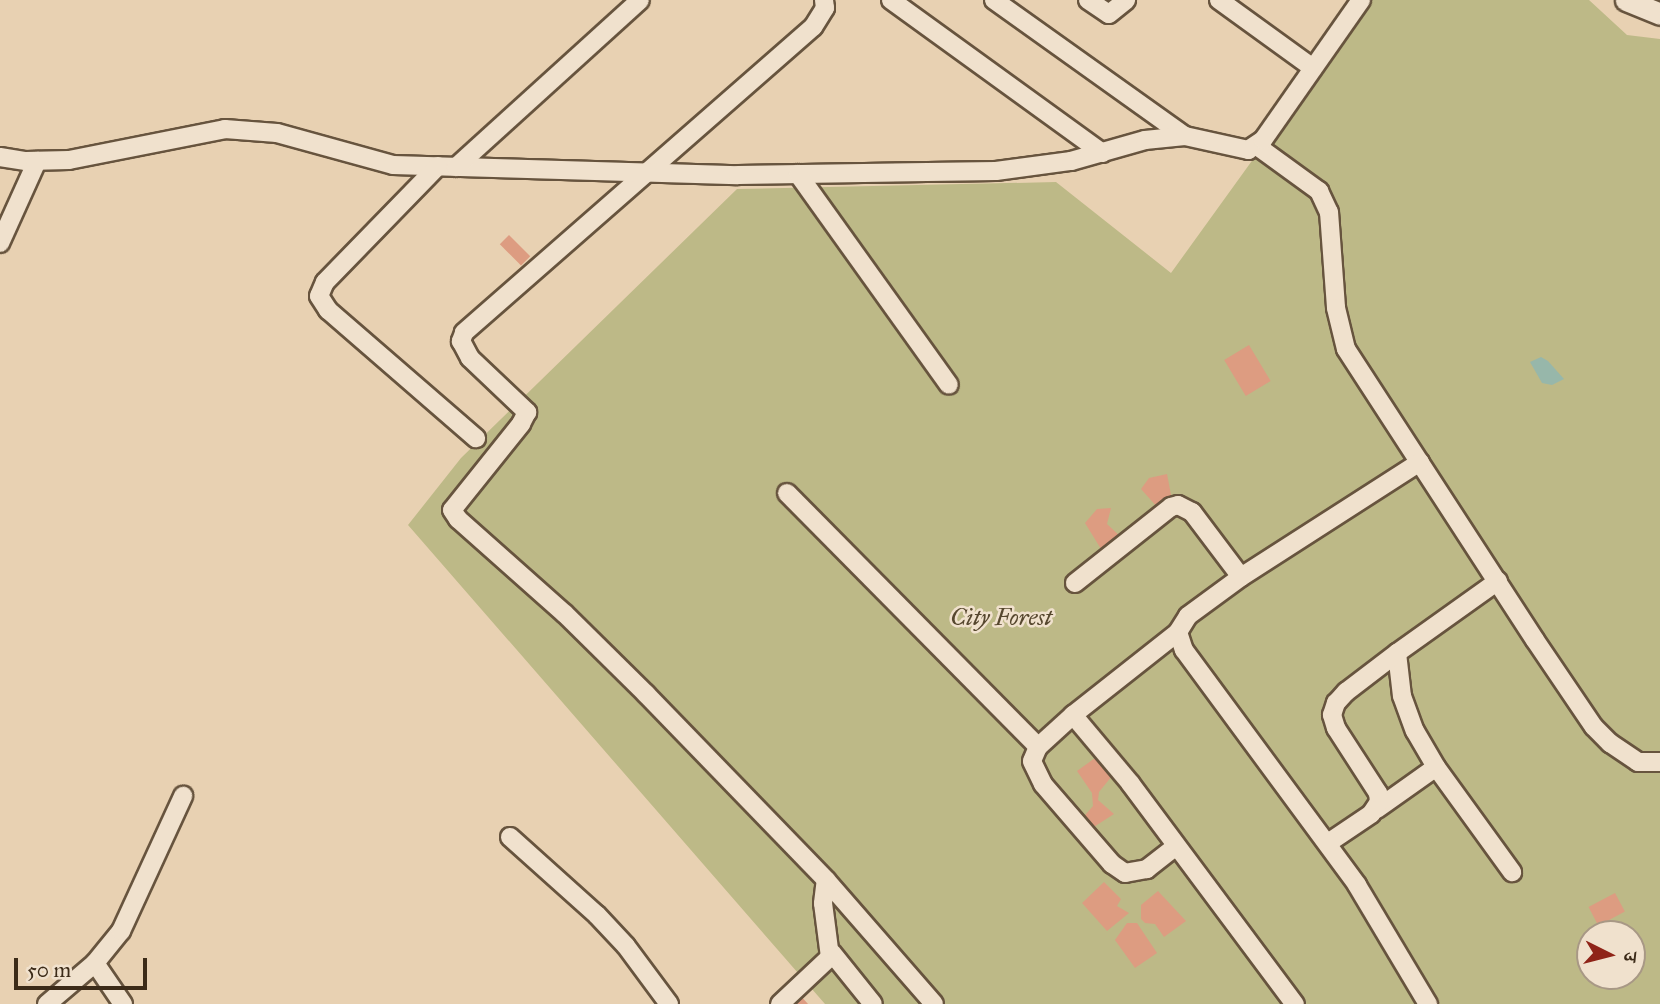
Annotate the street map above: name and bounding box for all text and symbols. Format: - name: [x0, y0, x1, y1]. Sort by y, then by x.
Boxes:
- park label: City Forest: [950, 604, 1052, 632]
- north arrow: [1576, 920, 1646, 990]
- scale bar: [18, 944, 150, 988]
- text: उ: [1618, 951, 1642, 963]
- text: 50 m: [27, 957, 71, 983]

